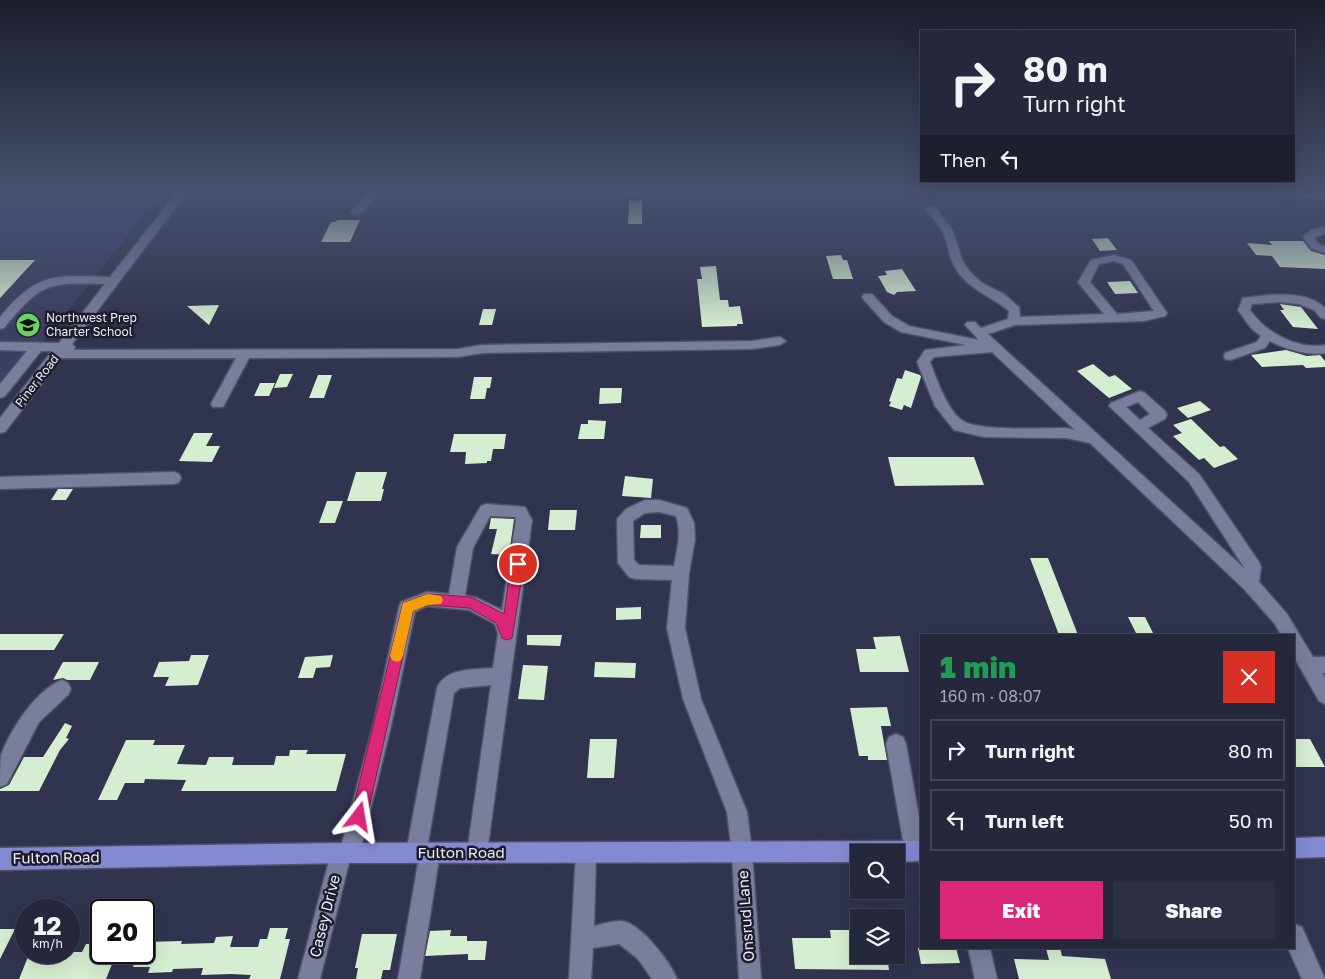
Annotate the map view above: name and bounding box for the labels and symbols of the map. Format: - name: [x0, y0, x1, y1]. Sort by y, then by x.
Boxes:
- place label: Northwest Prep Charter School: [46, 310, 137, 339]
- school or university icon: Northwest Prep Charter School: [15, 312, 41, 338]
- street label: Piner Road: [11, 351, 62, 410]
- pin: [497, 543, 539, 585]
- position arrow: [332, 790, 384, 842]
- street label: Fulton Road: [417, 843, 505, 861]
- street label: Fulton Road: [12, 847, 100, 867]
- street label: Onsrud Lane: [733, 870, 757, 962]
- street label: Casey Drive: [305, 872, 343, 959]
- speed limit sign: 20: [90, 899, 155, 964]

